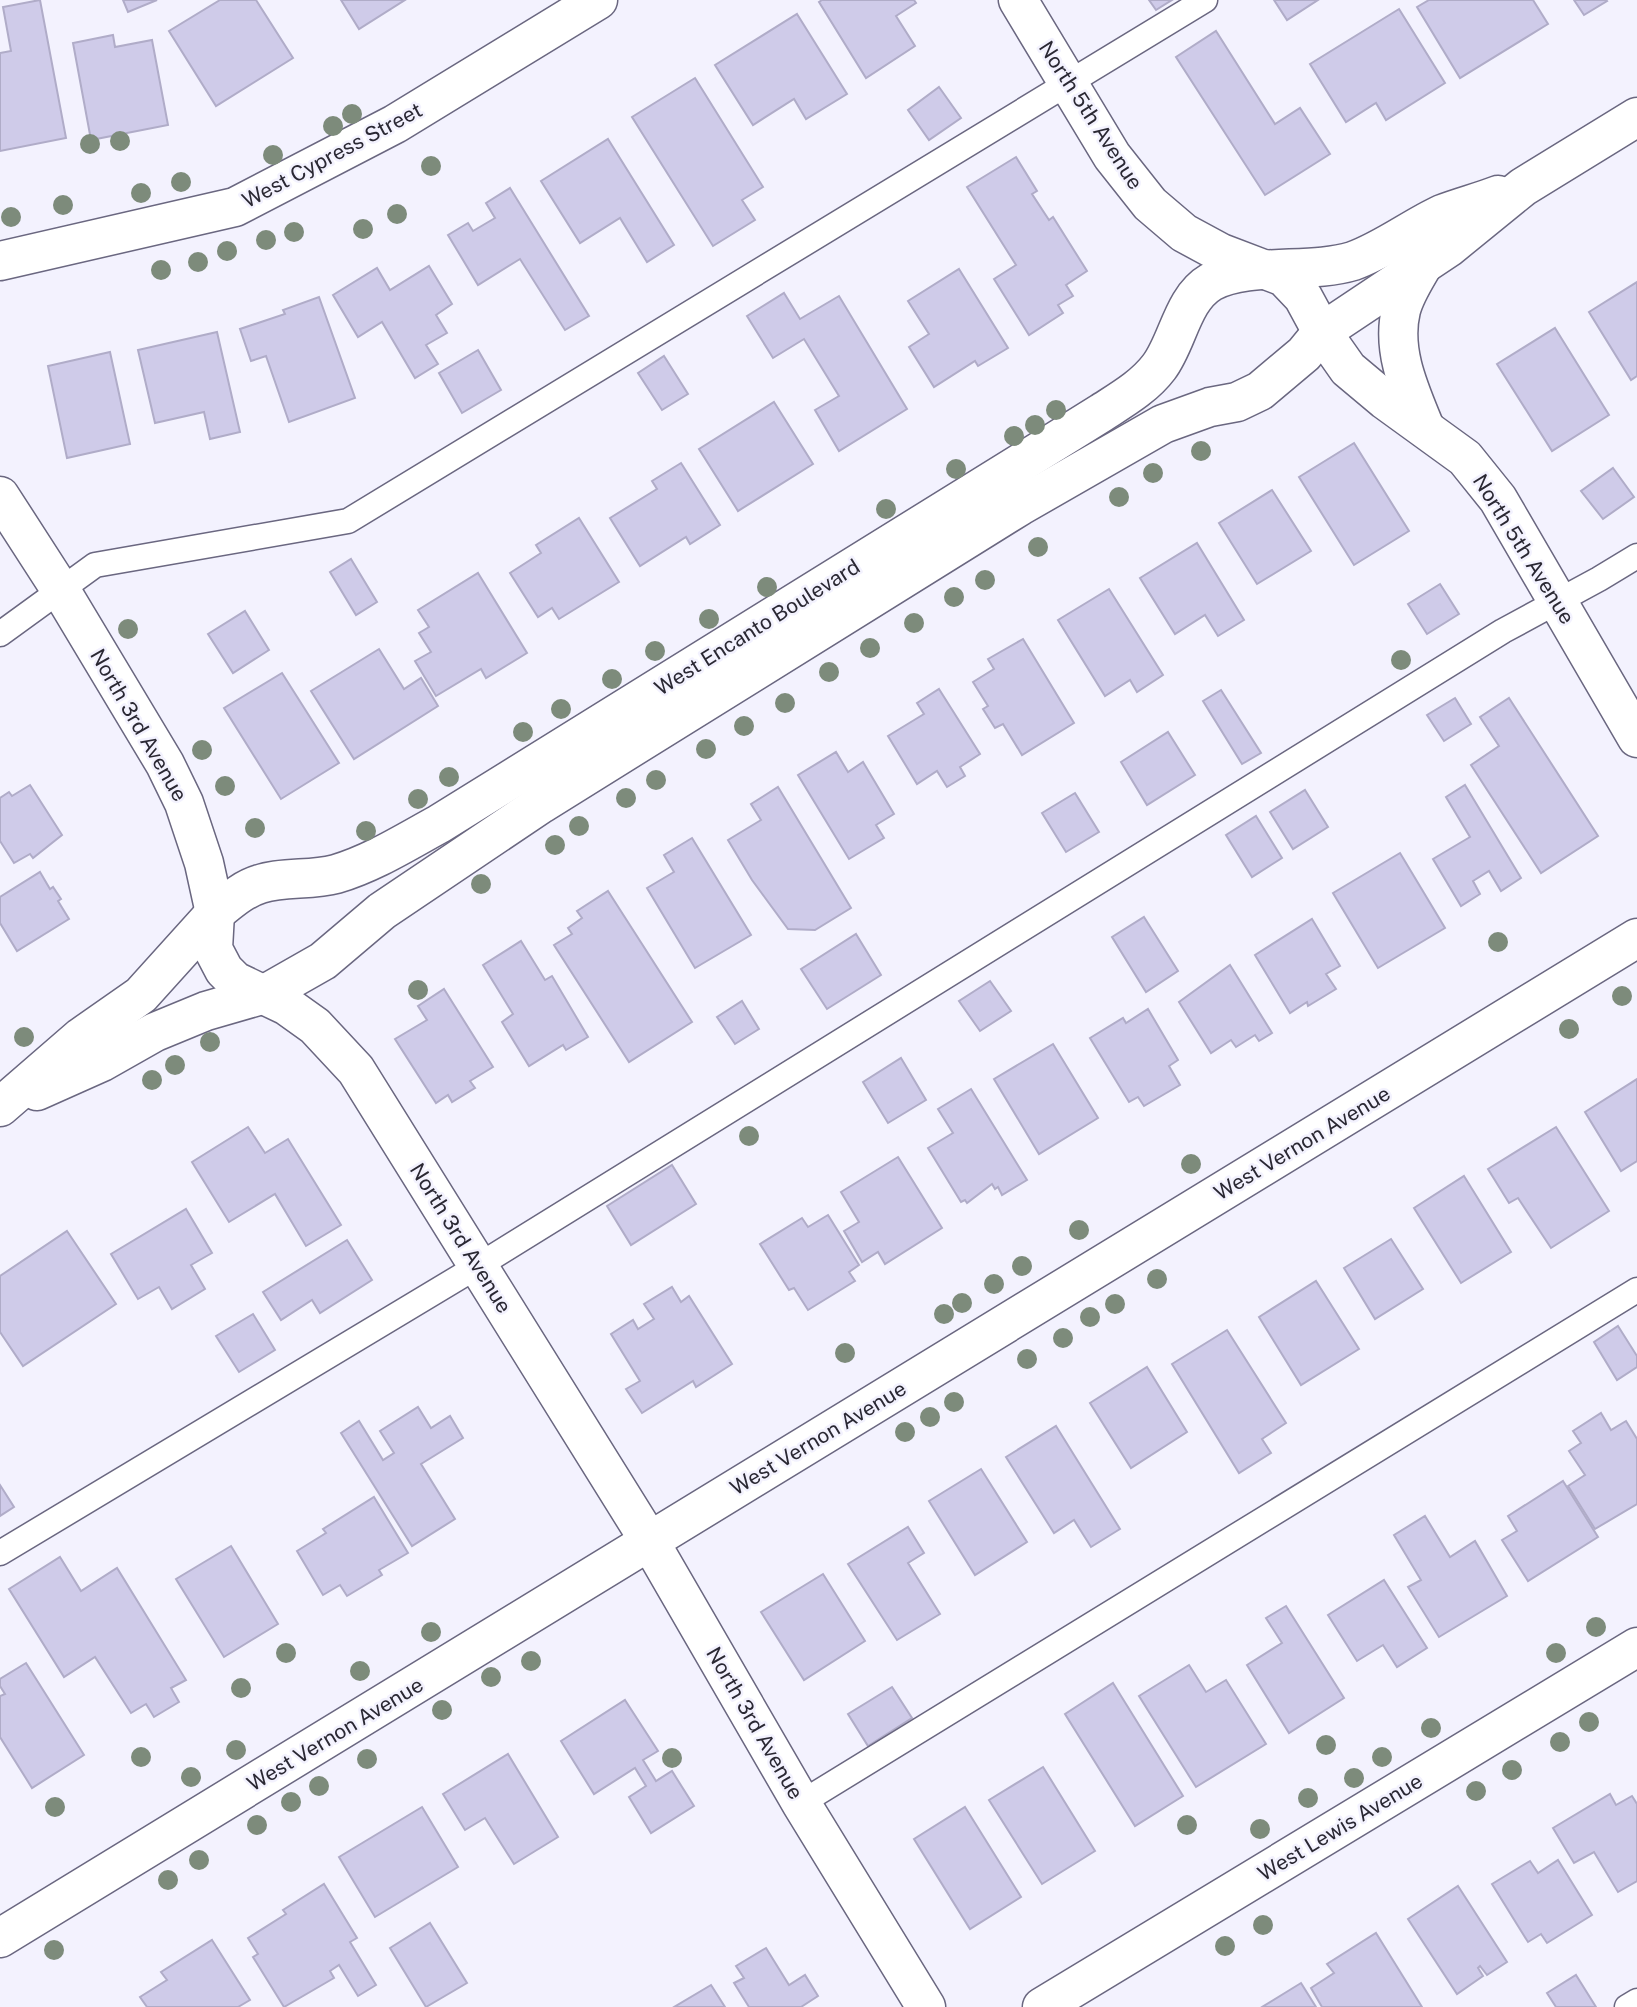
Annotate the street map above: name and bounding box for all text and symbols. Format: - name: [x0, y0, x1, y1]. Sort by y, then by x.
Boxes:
- street label: North 5th Avenue: [1034, 36, 1148, 194]
- street label: West Cypress Street: [238, 97, 426, 213]
- street label: North 5th Avenue: [1468, 470, 1580, 628]
- street label: West Encanto Boulevard: [650, 554, 864, 700]
- street label: North 3rd Avenue: [85, 644, 193, 806]
- street label: West Vernon Avenue: [1210, 1081, 1394, 1205]
- street label: North 3rd Avenue: [405, 1158, 517, 1318]
- street label: West Vernon Avenue: [726, 1376, 910, 1500]
- street label: North 3rd Avenue: [701, 1642, 809, 1804]
- street label: West Vernon Avenue: [243, 1672, 427, 1796]
- street label: West Lewis Avenue: [1253, 1768, 1427, 1886]

